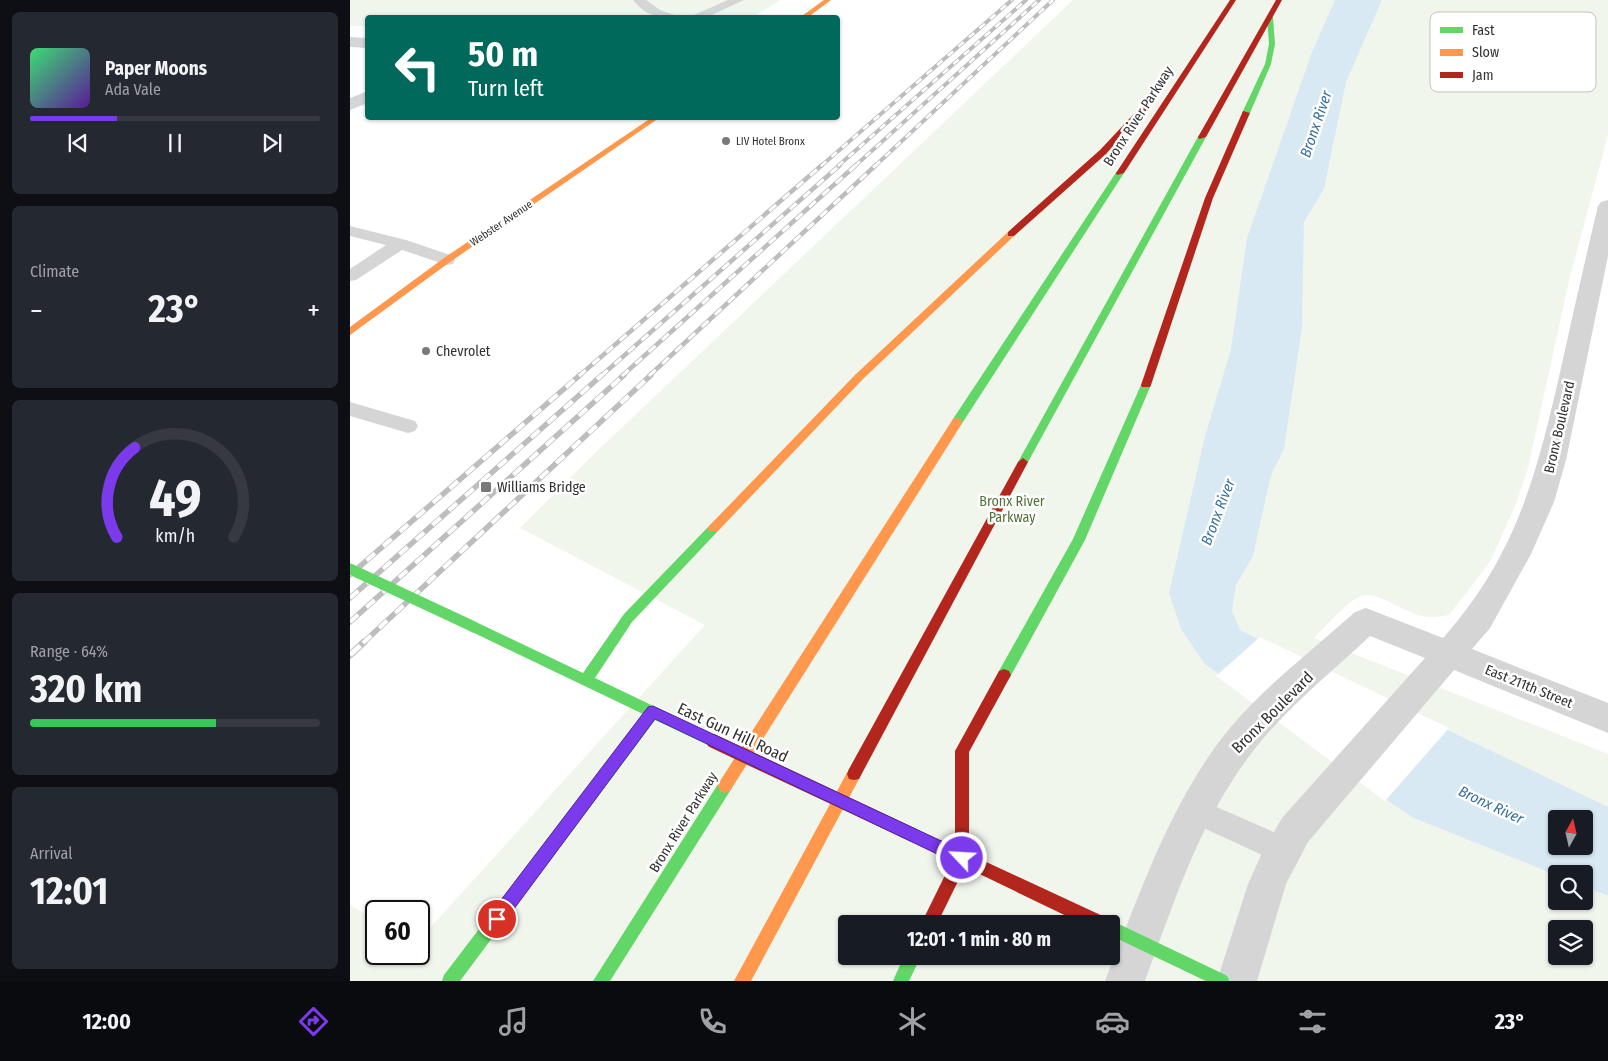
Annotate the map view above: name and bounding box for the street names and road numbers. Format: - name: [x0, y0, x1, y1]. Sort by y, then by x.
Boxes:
- street label: Bronx River Parkway: [1100, 63, 1177, 169]
- street label: Webster Avenue: [468, 198, 535, 249]
- street label: Bronx Boulevard: [1541, 379, 1578, 475]
- street label: East 211th Street: [1482, 661, 1576, 712]
- street label: Bronx Boulevard: [1228, 668, 1317, 757]
- street label: East Gun Hill Road: [675, 699, 791, 766]
- street label: Bronx River Parkway: [646, 768, 722, 876]

